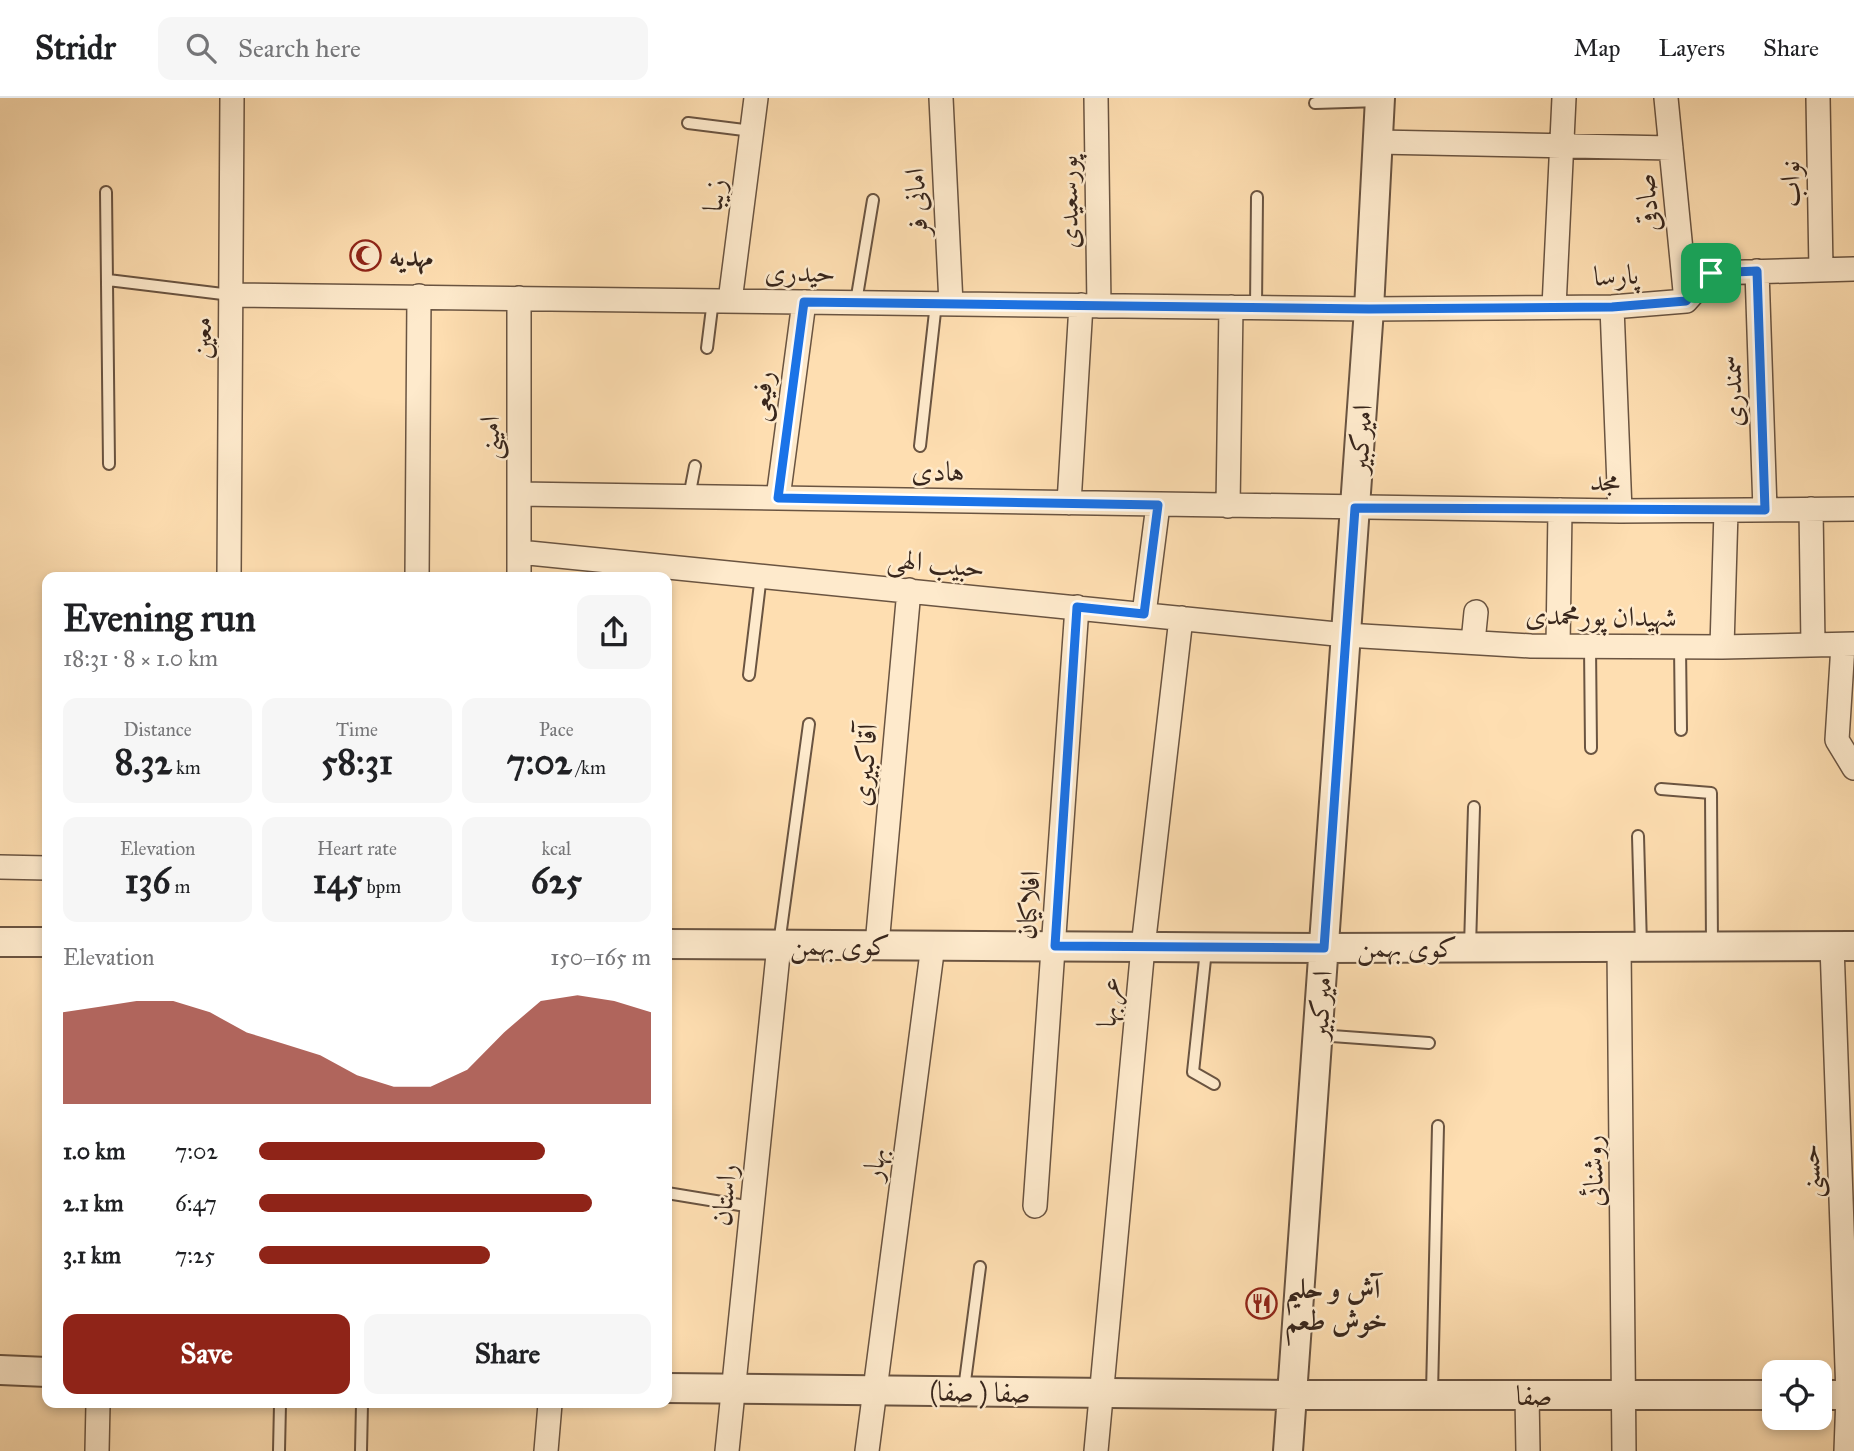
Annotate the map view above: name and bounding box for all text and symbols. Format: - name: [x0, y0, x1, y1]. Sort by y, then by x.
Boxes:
- search box: [158, 17, 648, 80]
- text: Stridr: [35, 28, 116, 68]
- icon: search: [182, 29, 220, 67]
- text: Search here: [238, 32, 361, 64]
- text: Map: [1574, 33, 1621, 63]
- text: Layers: [1659, 33, 1725, 63]
- text: Share: [1763, 33, 1819, 63]
- street label: پورسعیدی: [1050, 153, 1089, 249]
- street label: نواب: [1772, 160, 1808, 208]
- street label: امانی فر: [897, 167, 935, 240]
- street label: صادقی: [1627, 172, 1667, 234]
- street label: زیبا: [695, 177, 733, 213]
- mosque icon: مهدیه: [349, 239, 383, 273]
- place label: مهدیه: [389, 239, 433, 275]
- pin: [1681, 243, 1741, 303]
- street label: حیدری: [764, 254, 836, 290]
- icon: arrive: [1692, 254, 1730, 292]
- street label: پارسا: [1592, 256, 1641, 297]
- street label: معین: [184, 317, 219, 359]
- street label: سمندری: [1713, 354, 1751, 428]
- street label: رفیعی: [741, 369, 782, 424]
- street label: امیرکبیر: [1340, 403, 1380, 478]
- street label: امینی: [472, 416, 510, 460]
- street label: هادی: [911, 453, 965, 489]
- street label: مجد: [1590, 463, 1620, 499]
- street label: حبیب الهی: [885, 540, 987, 588]
- text: Evening run: [63, 595, 256, 641]
- button: share: [577, 595, 651, 669]
- street label: شهیدان پورمحمدی: [1525, 597, 1677, 638]
- text: 18:31 · 8 × 1.0 km: [63, 644, 218, 672]
- text: Distance: [124, 718, 192, 741]
- text: Time: [336, 718, 378, 741]
- text: Pace: [539, 718, 574, 741]
- street label: آقاکبیری: [843, 719, 885, 808]
- text: 8.32: [115, 741, 172, 784]
- text: 58:31: [321, 741, 393, 784]
- text: 7:02: [507, 741, 572, 784]
- text: km: [172, 756, 201, 779]
- text: /km: [572, 756, 606, 779]
- text: Elevation: [120, 837, 195, 860]
- text: Heart rate: [317, 837, 397, 860]
- text: kcal: [541, 837, 571, 860]
- text: 136: [125, 860, 171, 903]
- text: 145: [313, 860, 362, 903]
- text: 625: [531, 860, 582, 903]
- street label: افلاکیان: [1008, 869, 1048, 941]
- text: m: [171, 875, 191, 898]
- text: bpm: [362, 875, 401, 898]
- street label: کوی بهمن: [790, 928, 890, 964]
- street label: کوی بهمن: [1357, 930, 1457, 966]
- text: Elevation: [63, 943, 154, 971]
- text: 150–165 m: [550, 943, 651, 971]
- street label: امیرکبیر: [1300, 969, 1340, 1044]
- street label: عربها: [1088, 975, 1130, 1029]
- street label: روشنائی: [1575, 1135, 1611, 1207]
- text: 1.0 km: [63, 1137, 125, 1165]
- text: 7:02: [175, 1137, 218, 1165]
- street label: حسنی: [1792, 1143, 1831, 1199]
- street label: بهار: [854, 1145, 895, 1186]
- street label: راستان: [703, 1162, 745, 1228]
- text: 2.1 km: [63, 1189, 124, 1217]
- text: 6:47: [175, 1189, 217, 1217]
- text: 3.1 km: [63, 1241, 121, 1269]
- text: 7:25: [175, 1241, 215, 1269]
- place label: آش و حلیم خوش طعم: [1285, 1271, 1388, 1346]
- restaurant icon: آش و حلیم خوش طعم: [1245, 1287, 1279, 1321]
- button: Save: [63, 1314, 350, 1394]
- button: Share: [364, 1314, 651, 1394]
- map controls: [1762, 1360, 1832, 1430]
- button: locate: [1762, 1360, 1832, 1430]
- street label: صفا ( صفا): [929, 1374, 1031, 1410]
- street label: صفا: [1516, 1378, 1552, 1413]

